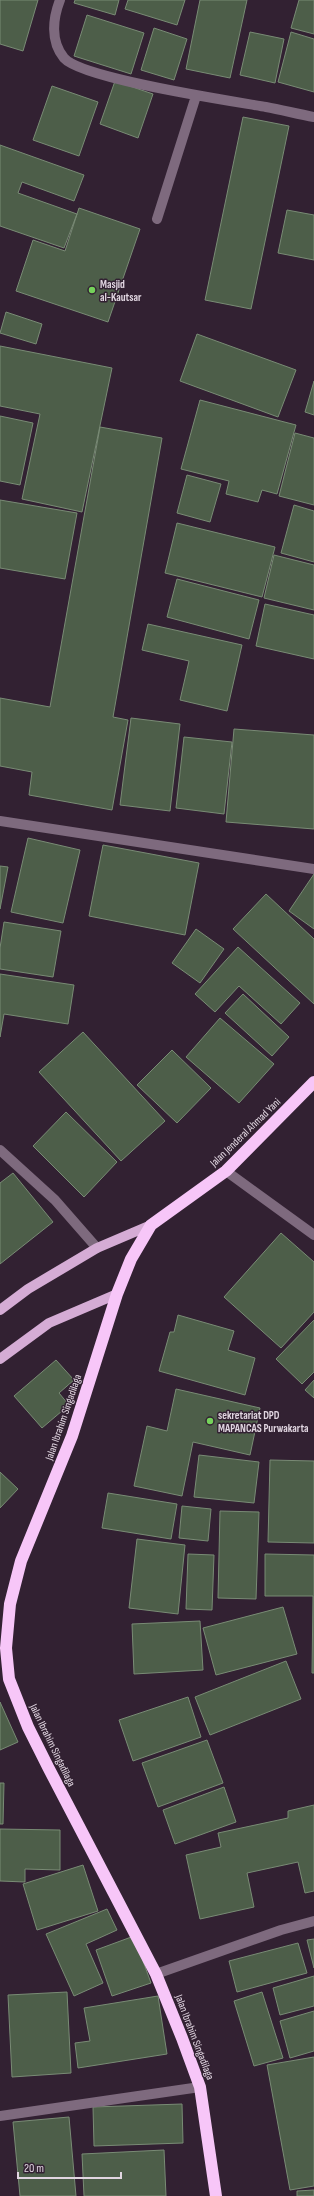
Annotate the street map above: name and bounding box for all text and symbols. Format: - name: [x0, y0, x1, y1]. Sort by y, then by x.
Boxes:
- place label: Masjid al-Kautsar: [100, 278, 142, 304]
- marker: Masjid al-Kautsar: [87, 285, 97, 295]
- street label: Jalan Jenderal Ahmad Yani: [207, 1095, 283, 1170]
- street label: Jalan Ibrahim Singadilaga: [42, 1372, 84, 1463]
- place label: sekretariat DPD MAPANCAS Purwakarta: [218, 1409, 309, 1435]
- marker: sekretariat DPD MAPANCAS Purwakarta: [205, 1416, 215, 1426]
- street label: Jalan Ibrahim Singadilaga: [27, 1701, 78, 1789]
- street label: Jalan Ibrahim Singadilaga: [172, 1992, 217, 2082]
- scale bar: [18, 2154, 121, 2180]
- text: 20 m: [24, 2161, 44, 2176]

